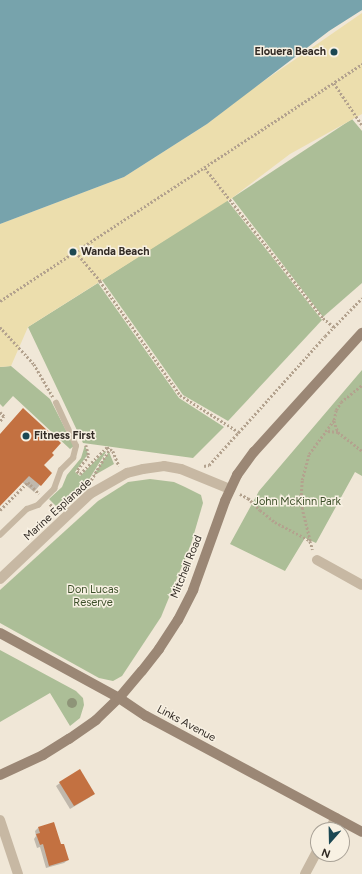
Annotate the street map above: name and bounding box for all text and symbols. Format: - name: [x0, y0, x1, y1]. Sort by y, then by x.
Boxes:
- place label: Elouera Beach: [254, 45, 326, 59]
- marker: Elouera Beach: [329, 47, 339, 57]
- place label: Wanda Beach: [81, 245, 149, 259]
- marker: Wanda Beach: [68, 247, 78, 257]
- place label: Fitness First: [34, 429, 95, 443]
- marker: Fitness First: [21, 431, 31, 441]
- street label: Marine Esplanade: [21, 476, 95, 544]
- park label: John McKinn Park: [253, 495, 341, 509]
- street label: Mitchell Road: [168, 533, 206, 601]
- park label: Don Lucas Reserve: [67, 584, 119, 610]
- street label: Links Avenue: [154, 703, 218, 745]
- north arrow: [310, 822, 350, 862]
- text: N: [320, 845, 332, 860]

